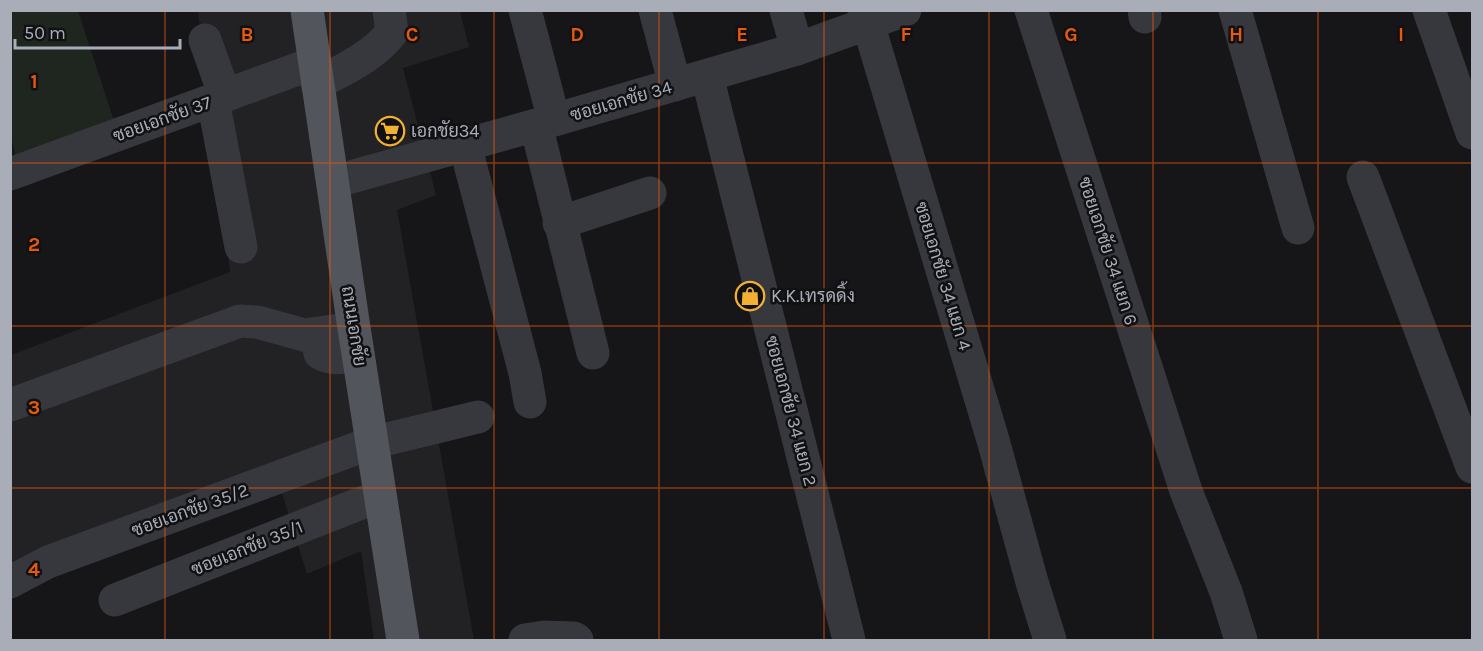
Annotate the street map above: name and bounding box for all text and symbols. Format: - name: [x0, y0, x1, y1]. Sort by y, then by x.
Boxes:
- scale bar: [15, 12, 180, 50]
- text: 50 m: [24, 22, 66, 44]
- text: B: [241, 23, 253, 46]
- text: C: [406, 23, 418, 46]
- text: D: [570, 23, 584, 46]
- text: E: [736, 23, 748, 46]
- text: F: [901, 23, 912, 46]
- text: G: [1064, 23, 1078, 46]
- text: H: [1229, 23, 1243, 46]
- text: I: [1398, 23, 1404, 46]
- text: 1: [30, 70, 38, 93]
- street label: ซอยเอกชัย 34: [568, 76, 674, 126]
- street label: ซอยเอกชัย 37: [110, 91, 215, 147]
- supermarket icon: เอกชัย34: [374, 115, 406, 147]
- place label: เอกชัย34: [411, 120, 479, 142]
- street label: ซอยเอกชัย 34 แยก 6: [1074, 174, 1142, 328]
- street label: ซอยเอกชัย 34 แยก 4: [910, 199, 976, 353]
- text: 2: [28, 233, 40, 256]
- shop icon: K.K.เทรดดิ้ง: [734, 280, 766, 312]
- place label: K.K.เทรดดิ้ง: [771, 281, 855, 307]
- street label: ถนนเอกชัย: [337, 284, 371, 368]
- street label: ซอยเอกชัย 34 แยก 2: [760, 333, 822, 489]
- text: 3: [28, 396, 40, 419]
- street label: ซอยเอกชัย 35/2: [128, 479, 252, 541]
- street label: ซอยเอกชัย 35/1: [188, 516, 306, 580]
- text: 4: [28, 558, 40, 581]

